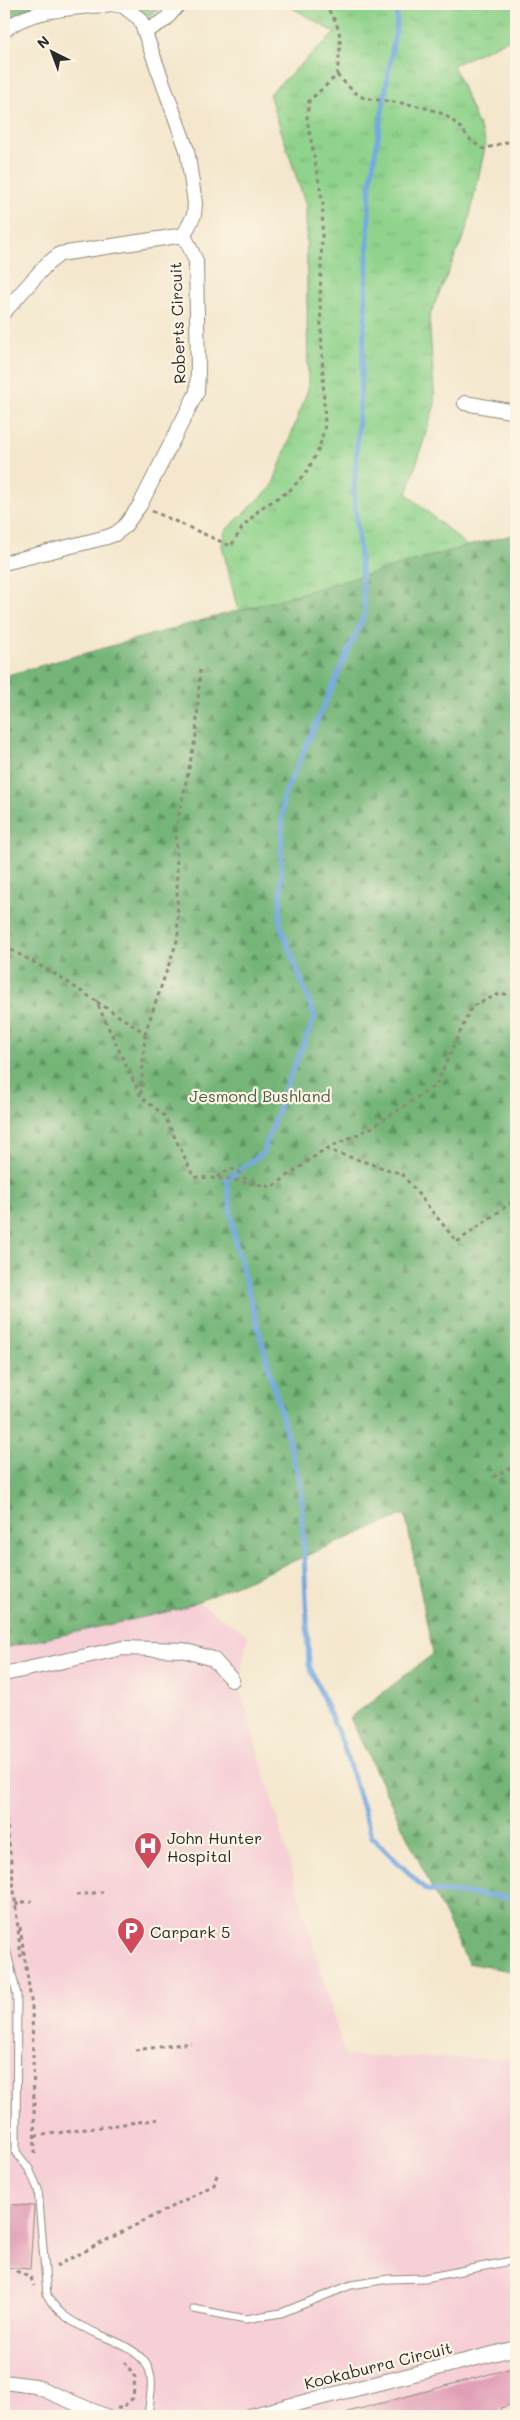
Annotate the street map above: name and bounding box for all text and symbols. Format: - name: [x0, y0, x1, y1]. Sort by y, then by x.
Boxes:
- north arrow: [28, 28, 78, 78]
- text: N: [33, 31, 53, 53]
- street label: Roberts Circuit: [164, 262, 190, 384]
- park label: Jesmond Bushland: [189, 1085, 331, 1106]
- place label: John Hunter Hospital: [167, 1827, 262, 1866]
- hospital icon: John Hunter Hospital: [133, 1831, 163, 1870]
- parking icon: Carpark 5: [116, 1916, 146, 1955]
- place label: Carpark 5: [150, 1921, 230, 1942]
- street label: Kookaburra Circuit: [302, 2336, 454, 2394]

